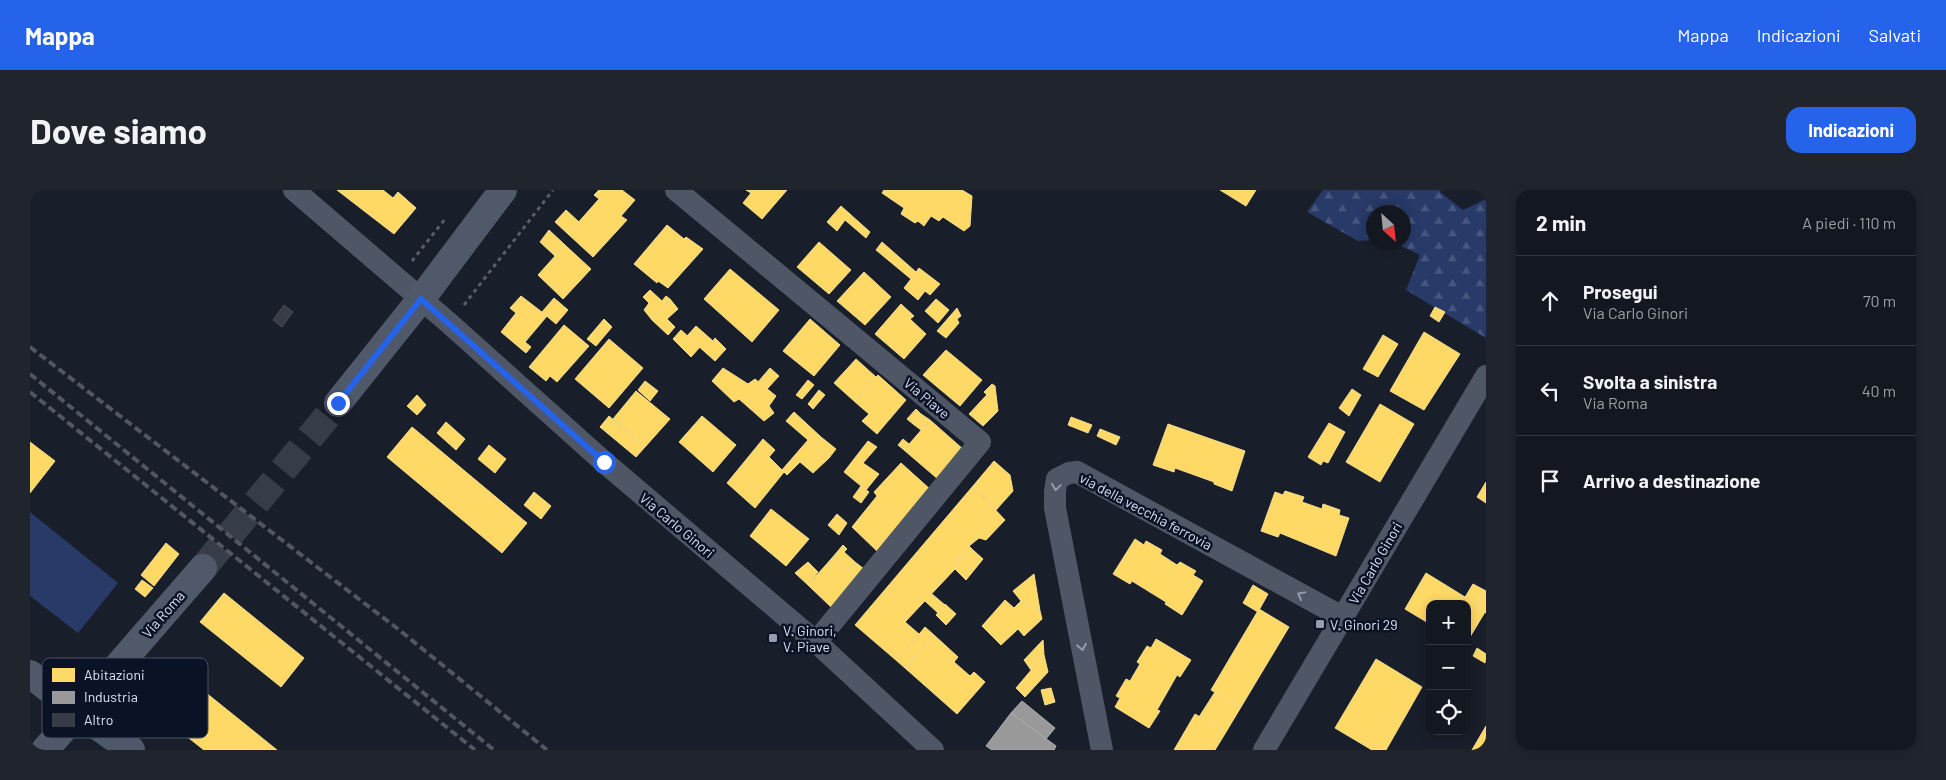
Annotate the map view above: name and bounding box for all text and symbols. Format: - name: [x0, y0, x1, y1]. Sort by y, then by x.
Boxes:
- text: Mappa: [25, 21, 95, 50]
- text: Mappa: [1678, 24, 1729, 46]
- text: Indicazioni: [1757, 24, 1841, 46]
- text: Salvati: [1869, 24, 1921, 46]
- button: Indicazioni: [1786, 107, 1916, 153]
- text: Dove siamo: [30, 109, 207, 151]
- north arrow: [1366, 205, 1411, 250]
- text: 2 min: [1536, 210, 1586, 235]
- text: A piedi · 110 m: [1802, 213, 1896, 232]
- text: Prosegui: [1583, 280, 1658, 303]
- icon: ahead: [1536, 287, 1564, 315]
- text: 70 m: [1863, 291, 1896, 310]
- text: Via Carlo Ginori: [1583, 303, 1688, 322]
- text: Svolta a sinistra: [1583, 370, 1717, 393]
- street label: Via Piave: [901, 374, 953, 422]
- icon: left: [1536, 377, 1564, 405]
- text: 40 m: [1862, 381, 1896, 400]
- route end: [327, 392, 350, 415]
- text: Via Roma: [1583, 393, 1648, 412]
- route start: [593, 451, 616, 474]
- icon: arrive: [1536, 467, 1564, 495]
- street label: via della vecchia ferrovia: [1077, 469, 1215, 553]
- text: Arrivo a destinazione: [1583, 469, 1761, 492]
- one-way arrow: [1051, 484, 1062, 492]
- street label: Via Carlo Ginori: [636, 489, 718, 561]
- street label: Via Carlo Ginori: [1345, 519, 1405, 607]
- street label: Via Roma: [138, 587, 188, 641]
- one-way arrow: [1297, 591, 1306, 601]
- map controls: [1426, 600, 1471, 735]
- button: +: [1426, 600, 1471, 645]
- place label: V. Ginori 29: [1330, 616, 1398, 633]
- marker: V. Ginori 29: [1314, 618, 1326, 630]
- place label: V. Ginori, V. Piave: [783, 622, 837, 655]
- marker: V. Ginori, V. Piave: [767, 632, 779, 644]
- one-way arrow: [1076, 643, 1087, 652]
- button: −: [1426, 645, 1471, 690]
- legend: [42, 658, 208, 738]
- text: Abitazioni: [84, 666, 145, 683]
- text: Industria: [84, 688, 138, 705]
- button: locate: [1426, 690, 1471, 735]
- text: Altro: [84, 711, 113, 728]

